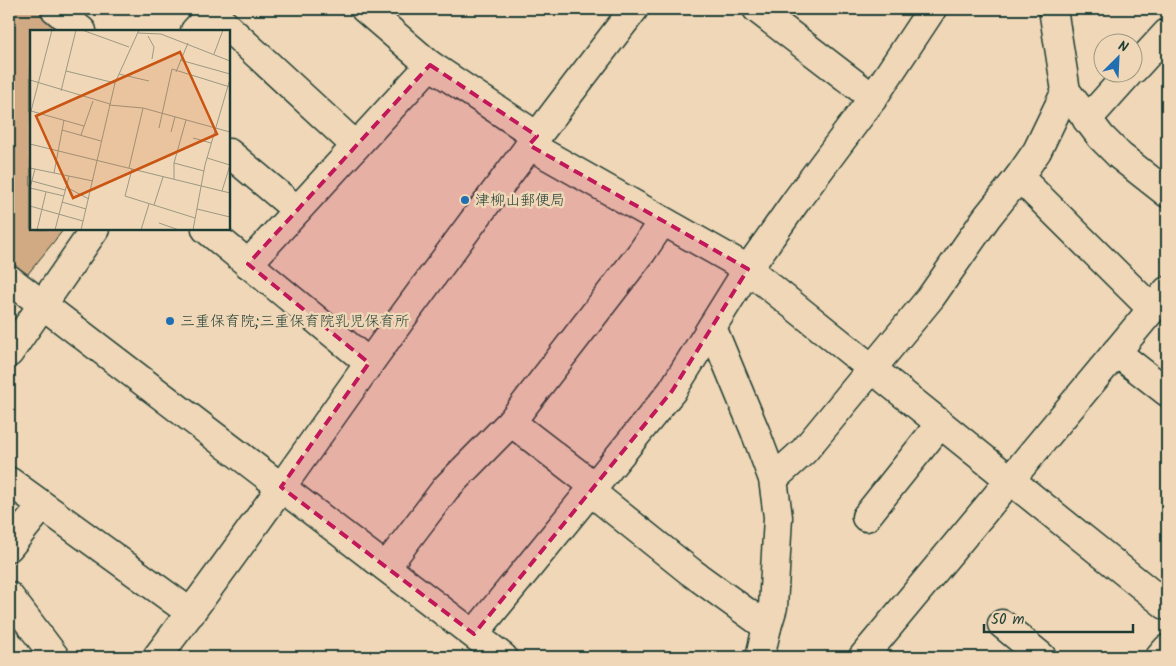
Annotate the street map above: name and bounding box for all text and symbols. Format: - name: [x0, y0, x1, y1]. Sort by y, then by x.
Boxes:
- inset map: [30, 30, 230, 230]
- north arrow: [1094, 32, 1144, 82]
- text: N: [1114, 35, 1132, 59]
- place label: 津柳山郵便局: [475, 189, 565, 213]
- marker: 津柳山郵便局: [459, 194, 471, 206]
- place label: 三重保育院;三重保育院乳児保育所: [180, 310, 410, 334]
- marker: 三重保育院;三重保育院乳児保育所: [164, 315, 176, 327]
- scale bar: [984, 601, 1132, 633]
- text: 50 m: [991, 608, 1025, 632]

